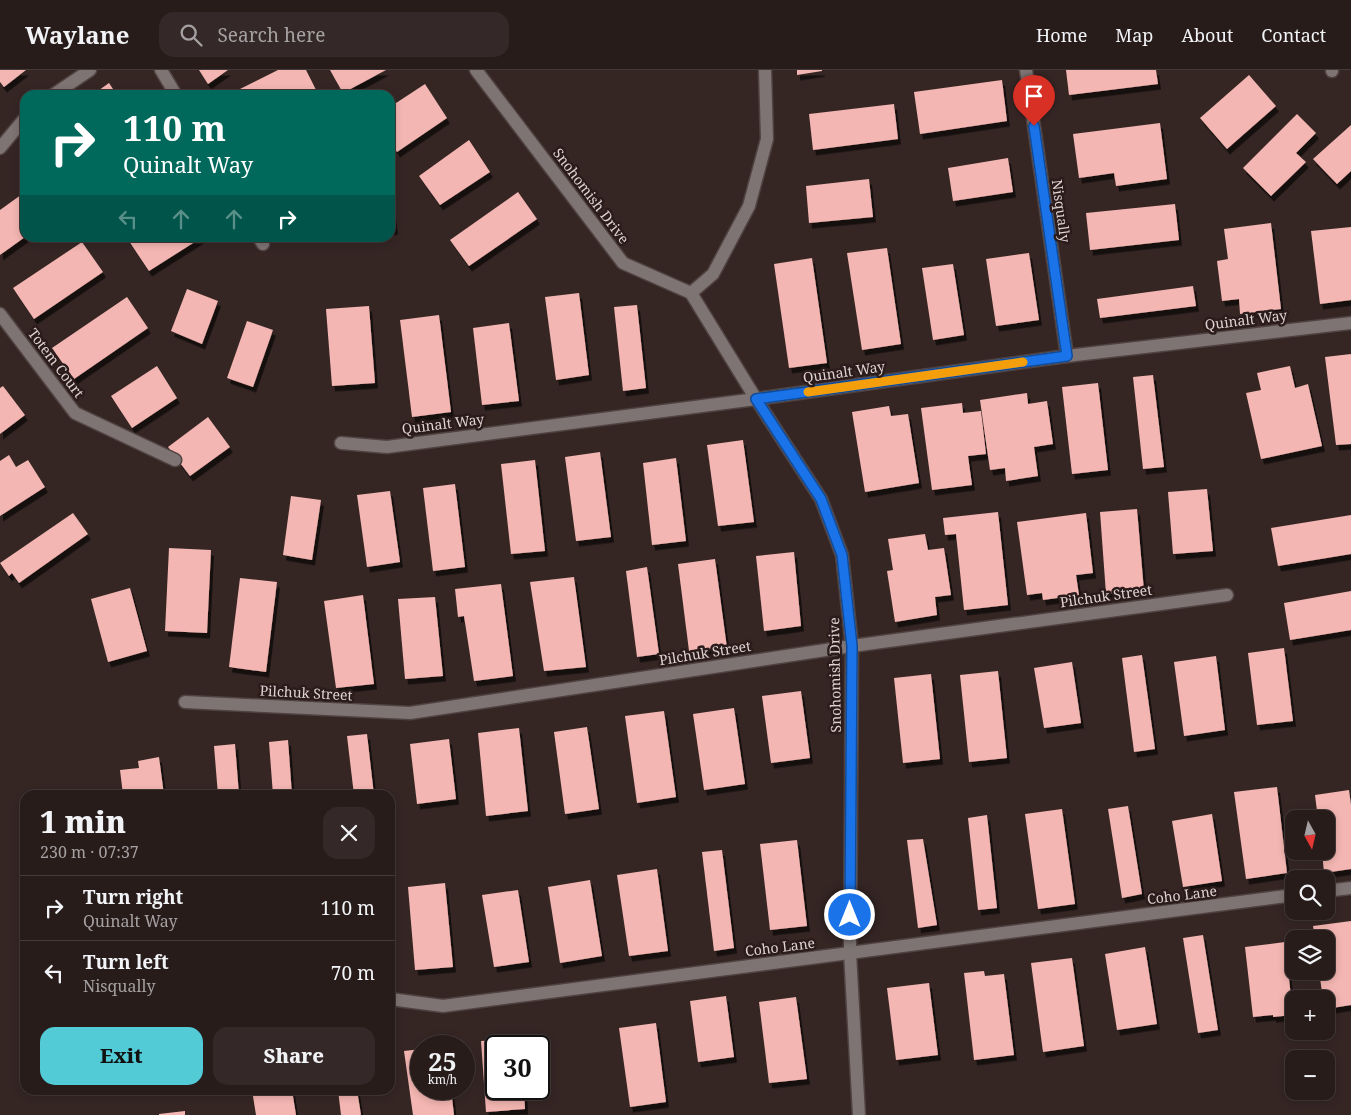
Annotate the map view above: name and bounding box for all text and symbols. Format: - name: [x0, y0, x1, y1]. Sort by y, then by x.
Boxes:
- search box: [159, 12, 509, 57]
- text: Waylane: [25, 18, 129, 51]
- icon: search: [177, 21, 205, 49]
- text: Search here: [217, 22, 325, 48]
- text: Home: [1036, 23, 1087, 47]
- text: Map: [1115, 23, 1153, 47]
- text: About: [1181, 23, 1233, 47]
- text: Contact: [1261, 23, 1326, 47]
- pin: [1013, 75, 1055, 126]
- icon: arrive: [1020, 82, 1048, 110]
- text: 110 m: [123, 104, 226, 151]
- icon: right: [40, 110, 105, 175]
- street label: Snohomish Drive: [549, 144, 634, 247]
- text: Quinalt Way: [123, 149, 253, 179]
- street label: Nisqually: [1048, 178, 1075, 244]
- icon: left: [114, 205, 142, 233]
- icon: ahead: [167, 205, 195, 233]
- icon: ahead: [220, 205, 248, 233]
- icon: right: [273, 205, 301, 233]
- street label: Quinalt Way: [1204, 305, 1288, 334]
- street label: Totem Court: [24, 324, 89, 401]
- street label: Quinalt Way: [802, 356, 886, 387]
- street label: Quinalt Way: [401, 409, 485, 438]
- street label: Pilchuk Street: [1059, 580, 1153, 611]
- street label: Snohomish Drive: [824, 617, 845, 733]
- street label: Pilchuk Street: [658, 636, 752, 669]
- street label: Pilchuk Street: [259, 681, 353, 704]
- text: 1 min: [40, 801, 126, 842]
- button: close: [323, 807, 375, 859]
- north arrow: [1285, 810, 1335, 860]
- map controls: [1285, 810, 1335, 1100]
- text: 230 m · 07:37: [40, 841, 139, 863]
- button: search: [1285, 870, 1335, 920]
- street label: Coho Lane: [1146, 881, 1218, 908]
- text: Turn right: [83, 884, 183, 910]
- position arrow: [823, 888, 875, 940]
- icon: right: [40, 894, 68, 922]
- text: 110 m: [320, 895, 375, 921]
- text: Quinalt Way: [83, 910, 178, 932]
- button: layers: [1285, 930, 1335, 980]
- street label: Coho Lane: [744, 933, 816, 960]
- text: Turn left: [83, 949, 169, 975]
- icon: left: [40, 959, 68, 987]
- text: 70 m: [331, 960, 375, 986]
- text: Nisqually: [83, 975, 156, 997]
- button: +: [1285, 990, 1335, 1040]
- button: Exit: [40, 1027, 203, 1085]
- button: Share: [213, 1027, 375, 1085]
- speed limit sign: 30: [485, 1035, 550, 1100]
- text: 25: [428, 1044, 457, 1078]
- button: −: [1285, 1050, 1335, 1100]
- text: km/h: [428, 1071, 457, 1088]

